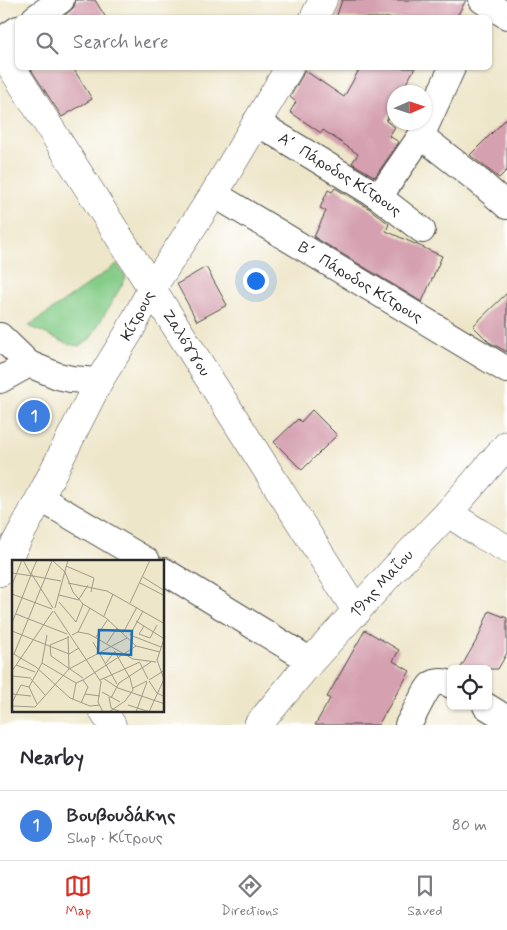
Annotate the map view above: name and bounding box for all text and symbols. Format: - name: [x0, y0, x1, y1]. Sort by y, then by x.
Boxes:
- search box: [15, 15, 492, 70]
- icon: search: [33, 29, 61, 57]
- text: Search here: [73, 30, 169, 55]
- north arrow: [387, 85, 432, 130]
- street label: Α΄ Πάροδος Κίτρους: [274, 128, 406, 221]
- street label: Β΄ Πάροδος Κίτρους: [294, 237, 427, 328]
- your location: [243, 268, 269, 294]
- street label: Κίτρους: [116, 287, 159, 345]
- street label: Ζαλόγγου: [157, 305, 215, 380]
- pin: 1: [18, 397, 50, 435]
- street label: 19ης Μαΐου: [345, 545, 418, 622]
- inset map: [12, 560, 165, 712]
- map controls: [447, 665, 492, 710]
- button: locate: [447, 665, 492, 710]
- text: Nearby: [20, 744, 84, 772]
- text: Βουβουδάκης: [67, 803, 176, 828]
- text: 1: [32, 815, 40, 836]
- text: 80 m: [452, 815, 487, 836]
- text: Shop · Κίτρους: [67, 828, 163, 849]
- tab: Map: [64, 872, 92, 920]
- tab: Directions: [221, 872, 279, 920]
- tab: Saved: [407, 872, 443, 920]

